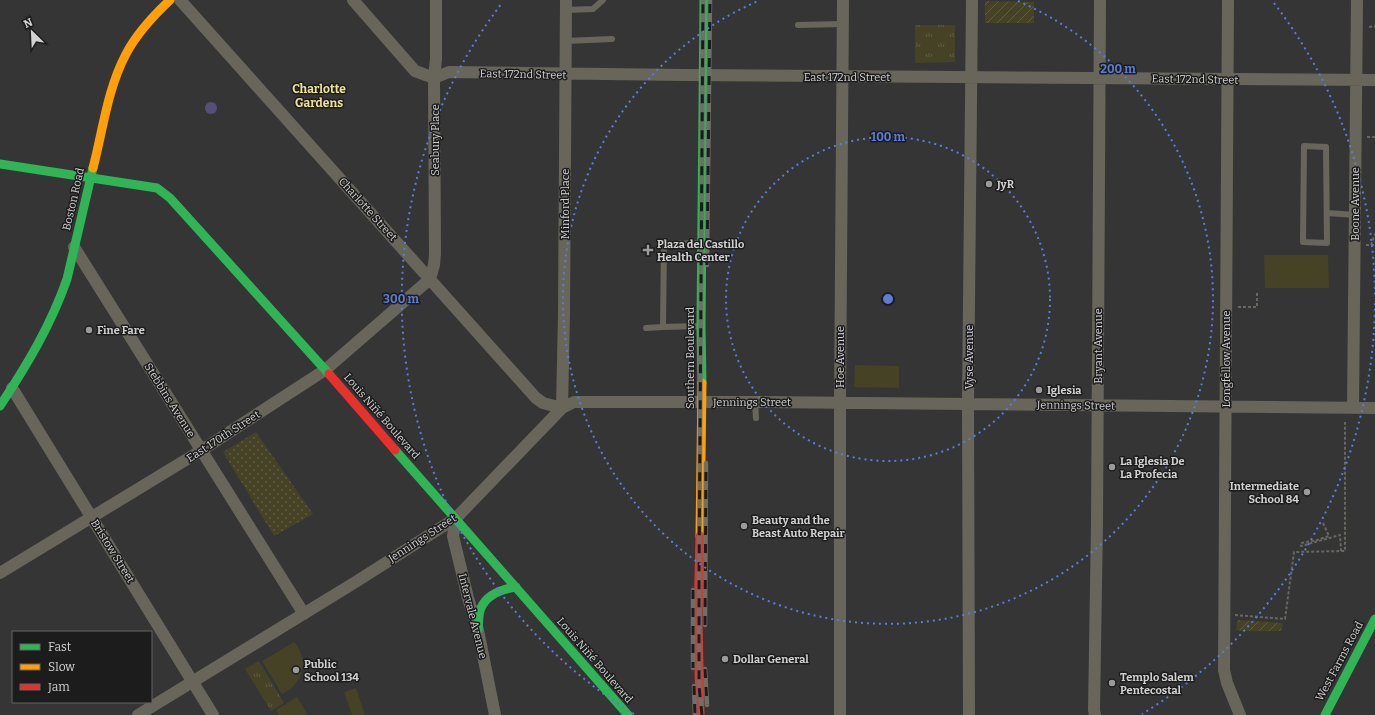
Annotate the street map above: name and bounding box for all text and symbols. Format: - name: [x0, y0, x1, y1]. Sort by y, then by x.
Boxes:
- north arrow: [12, 12, 52, 52]
- text: N: [22, 15, 35, 31]
- text: 200 m: [1100, 62, 1136, 76]
- street label: East 172nd Street: [480, 67, 566, 82]
- street label: East 172nd Street: [804, 71, 890, 84]
- street label: East 172nd Street: [1152, 72, 1238, 87]
- district label: Charlotte Gardens: [292, 82, 346, 110]
- street label: Seabury Place: [429, 104, 442, 176]
- text: 100 m: [871, 130, 906, 144]
- street label: Boston Road: [60, 166, 87, 232]
- street label: Boone Avenue: [1349, 167, 1362, 241]
- street label: Minford Place: [559, 169, 572, 239]
- street label: Charlotte Street: [336, 175, 400, 244]
- place label: JyR: [996, 178, 1015, 191]
- marker: JyR: [984, 179, 994, 189]
- place label: Plaza del Castillo Health Center: [657, 238, 744, 264]
- marker: Plaza del Castillo Health Center: [642, 244, 654, 256]
- text: 300 m: [383, 292, 419, 306]
- centre of rings: [881, 292, 895, 306]
- street label: Southern Boulevard: [684, 307, 697, 409]
- street label: Bryant Avenue: [1092, 308, 1105, 384]
- street label: Longfellow Avenue: [1220, 310, 1233, 408]
- place label: Fine Fare: [97, 324, 145, 337]
- marker: Fine Fare: [84, 325, 94, 335]
- street label: Vyse Avenue: [963, 325, 976, 389]
- street label: Hoe Avenue: [834, 326, 847, 388]
- street label: Stebbins Avenue: [141, 361, 198, 440]
- street label: Louis Niñé Boulevard: [341, 371, 423, 462]
- place label: Iglesia: [1047, 384, 1082, 397]
- marker: Iglesia: [1034, 385, 1044, 395]
- street label: Jennings Street: [712, 396, 791, 409]
- street label: Jennings Street: [1036, 398, 1115, 413]
- street label: East 170th Street: [184, 408, 262, 465]
- place label: La Iglesia De La Profecia: [1120, 455, 1185, 481]
- marker: La Iglesia De La Profecia: [1107, 462, 1117, 472]
- place label: Intermediate School 84: [1230, 480, 1299, 506]
- marker: Intermediate School 84: [1302, 487, 1312, 497]
- street label: Jennings Street: [385, 512, 459, 566]
- place label: Beauty and the Beast Auto Repair: [752, 514, 846, 540]
- street label: Bristow Street: [88, 517, 137, 585]
- marker: Beauty and the Beast Auto Repair: [739, 521, 749, 531]
- street label: Intervale Avenue: [456, 572, 489, 660]
- street label: Louis Niñé Boulevard: [554, 615, 636, 706]
- street label: West Farms Road: [1313, 619, 1366, 703]
- legend: [12, 631, 152, 703]
- text: Fast: [48, 640, 72, 654]
- place label: Dollar General: [733, 653, 809, 666]
- marker: Dollar General: [720, 654, 730, 664]
- place label: Public School 134: [304, 658, 359, 684]
- text: Slow: [48, 660, 75, 674]
- marker: Public School 134: [291, 665, 301, 675]
- place label: Templo Salem Pentecostal: [1120, 671, 1194, 697]
- marker: Templo Salem Pentecostal: [1107, 678, 1117, 688]
- text: Jam: [47, 680, 70, 694]

